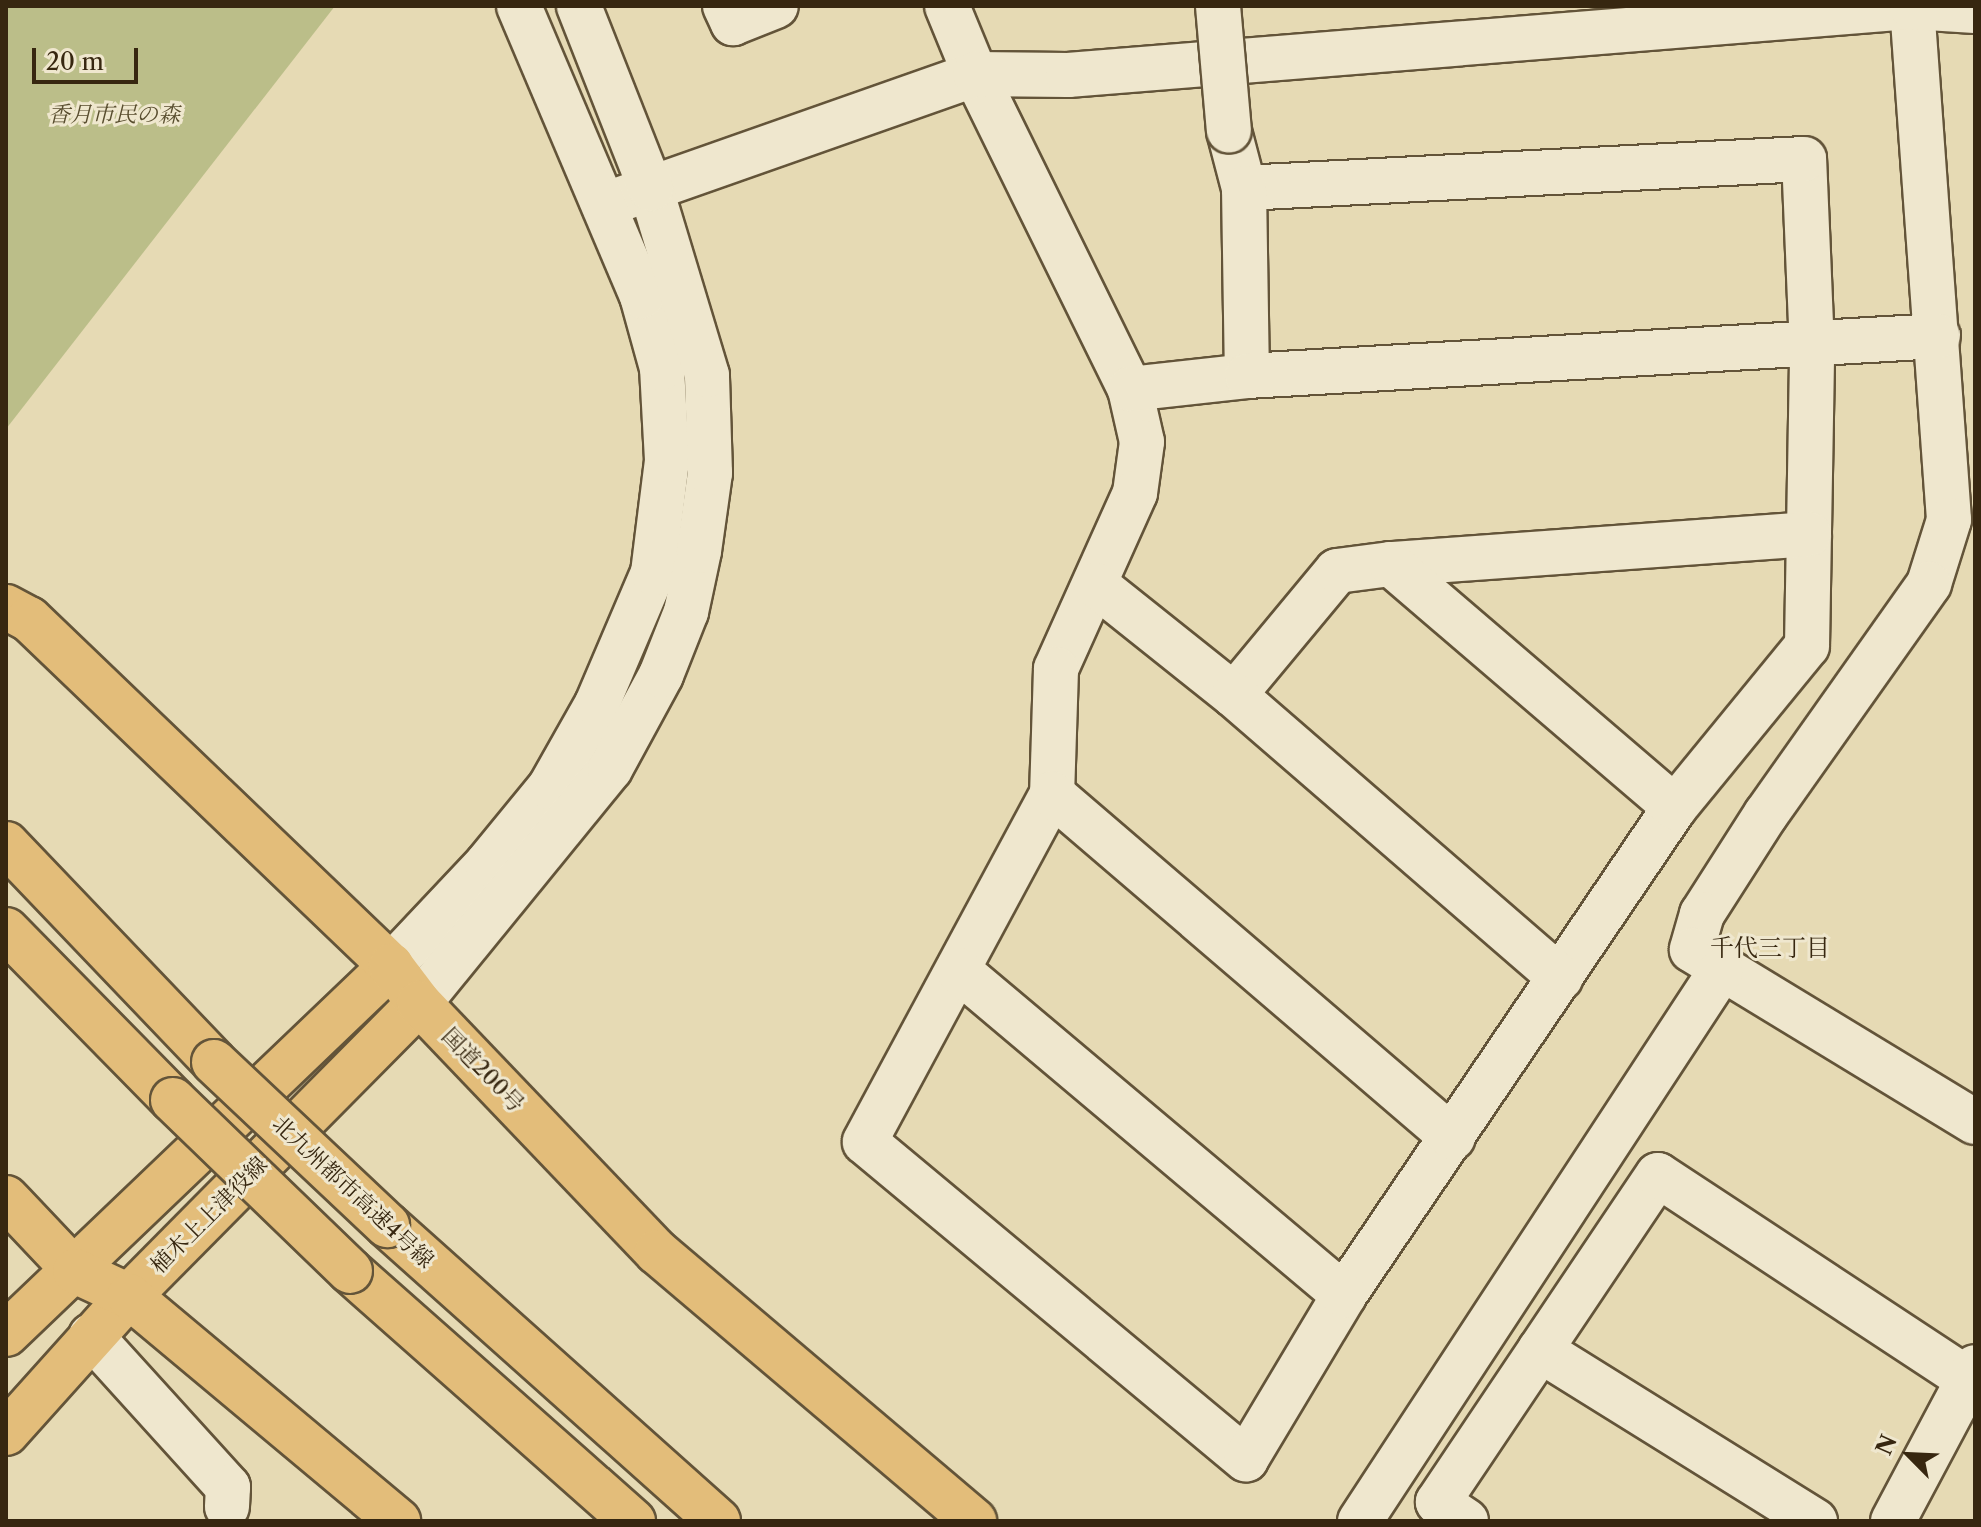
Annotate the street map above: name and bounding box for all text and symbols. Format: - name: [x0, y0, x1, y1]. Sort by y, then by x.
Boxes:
- scale bar: [36, 32, 142, 82]
- text: 20 m: [46, 47, 104, 76]
- park label: 香月市民の森: [48, 102, 180, 128]
- district label: 千代三丁目: [1710, 934, 1830, 962]
- street label: 国道200号: [436, 1023, 530, 1117]
- street label: 北九州都市高速4号線: [267, 1110, 439, 1274]
- street label: 植木上上津役線: [145, 1151, 273, 1279]
- north arrow: [1869, 1415, 1949, 1495]
- text: N: [1870, 1431, 1903, 1459]

